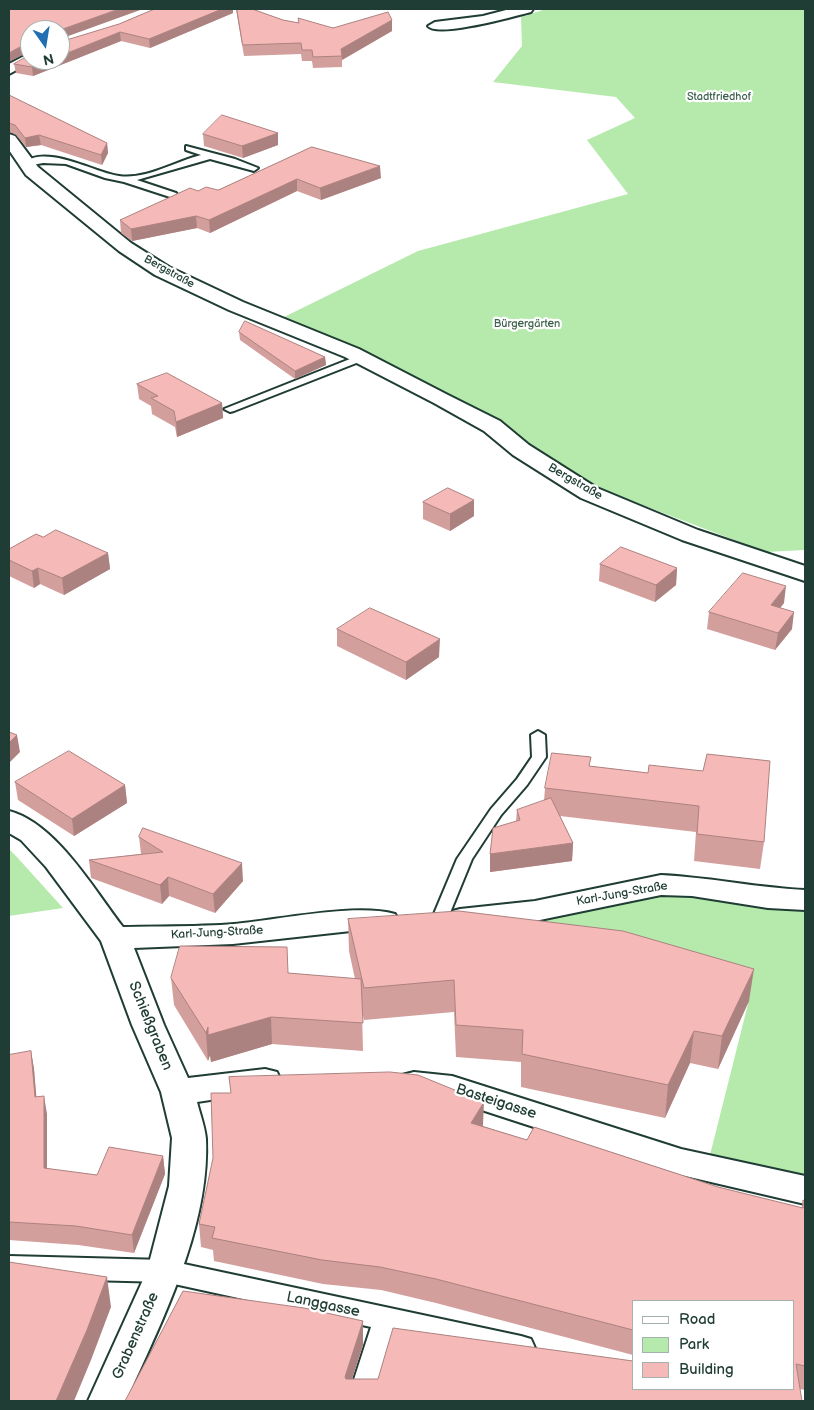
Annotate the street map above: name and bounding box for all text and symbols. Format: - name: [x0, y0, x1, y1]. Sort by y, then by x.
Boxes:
- north arrow: [20, 20, 70, 70]
- text: N: [41, 50, 55, 69]
- park label: Stadtfriedhof: [687, 90, 751, 104]
- street label: Bergstraße: [141, 253, 197, 291]
- park label: Bürgergärten: [494, 317, 560, 331]
- street label: Bergstraße: [545, 461, 605, 503]
- street label: Karl-Jung-Straße: [575, 879, 669, 909]
- street label: Karl-Jung-Straße: [170, 923, 264, 943]
- street label: Schießgraben: [124, 979, 176, 1073]
- street label: Basteigasse: [453, 1081, 539, 1123]
- street label: Langgasse: [285, 1288, 361, 1322]
- street label: Grabenstraße: [109, 1290, 163, 1382]
- legend: [632, 1300, 794, 1390]
- text: Road: [679, 1310, 715, 1329]
- text: Park: [679, 1335, 709, 1354]
- text: Building: [679, 1360, 734, 1379]

